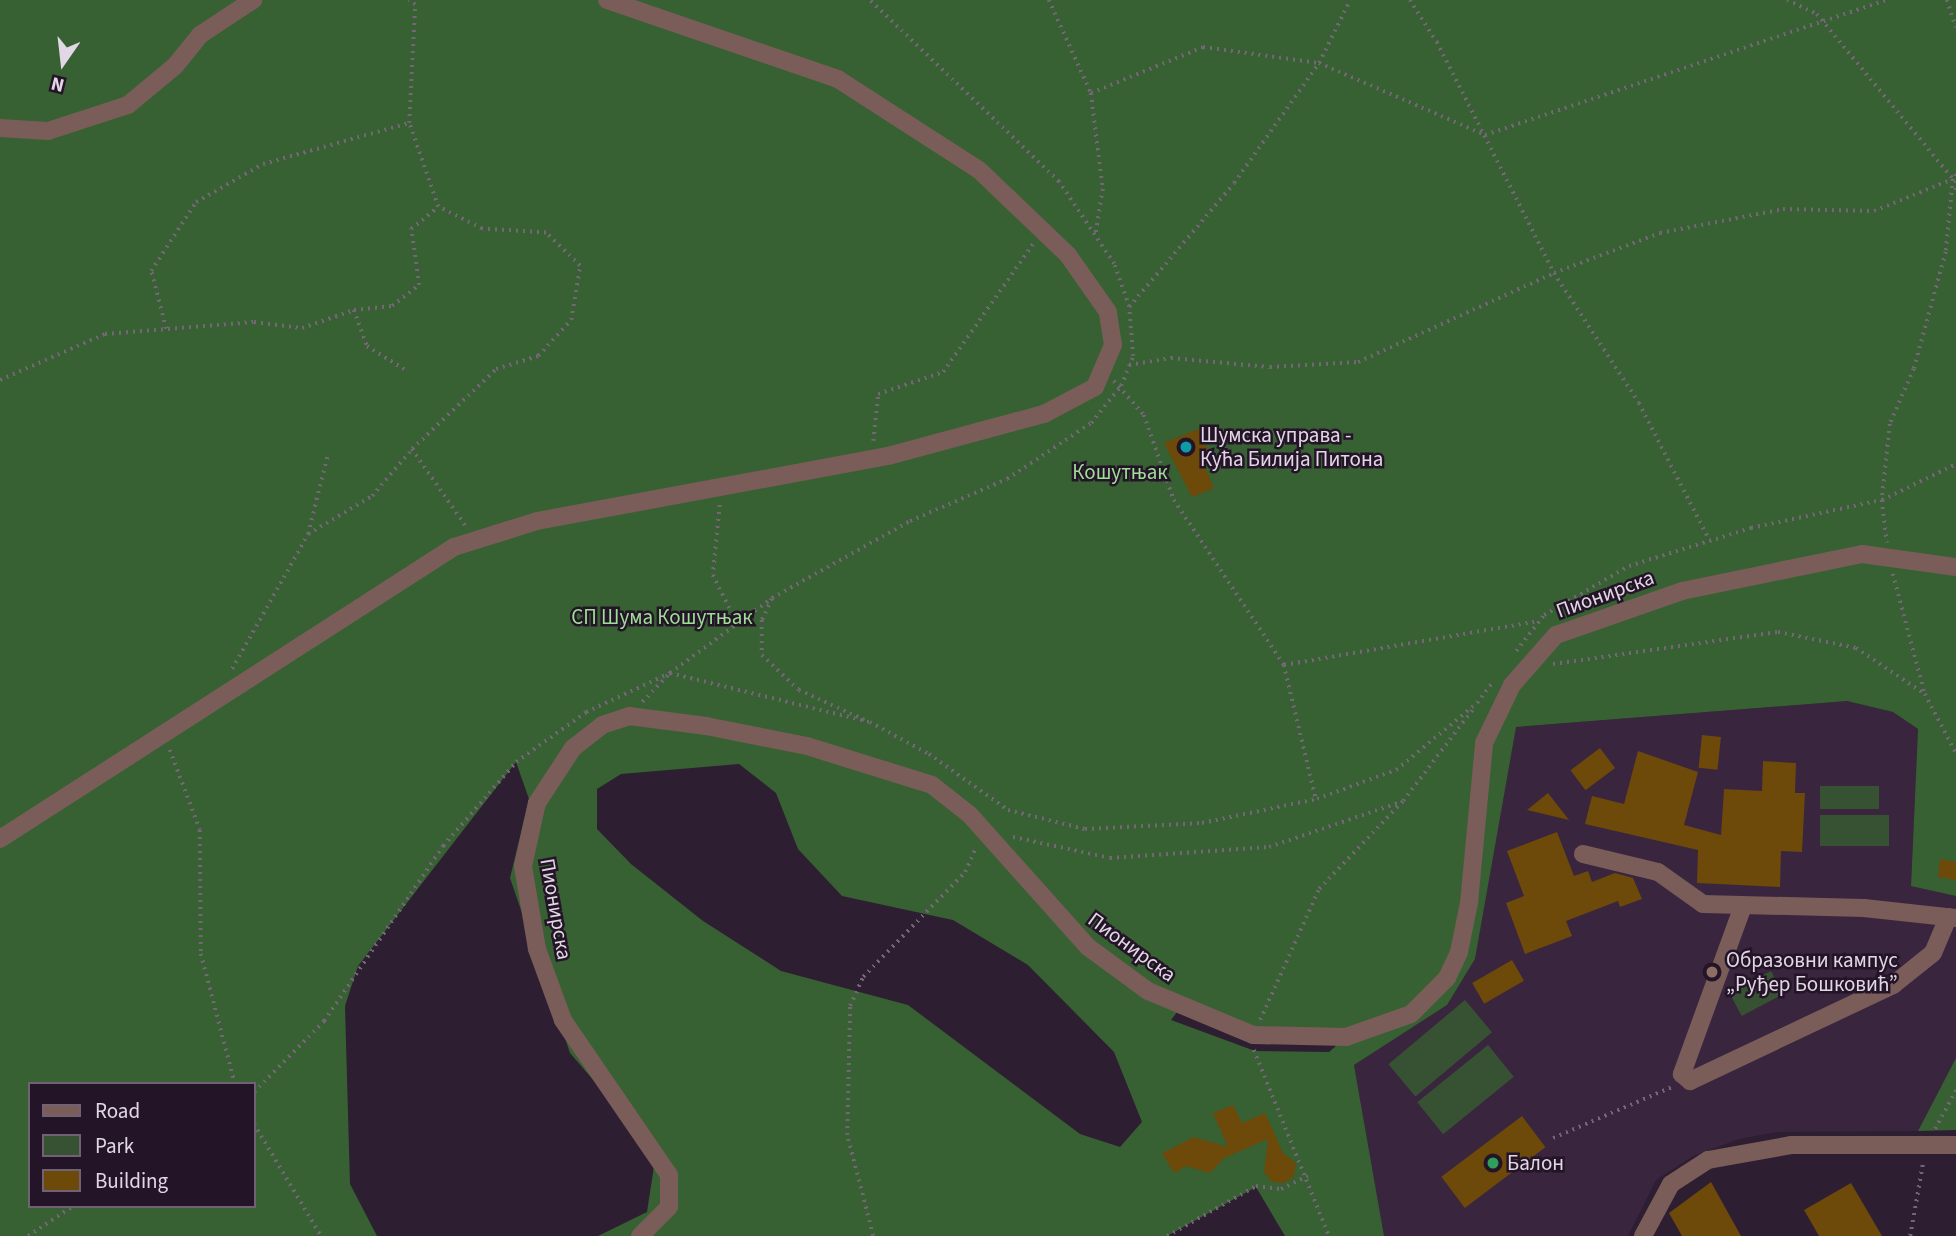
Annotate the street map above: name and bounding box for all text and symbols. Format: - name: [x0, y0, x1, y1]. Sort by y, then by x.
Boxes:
- north arrow: [28, 28, 98, 98]
- text: N: [48, 69, 67, 98]
- place label: Шумска управа - Кућа Билија Питона: [1200, 422, 1383, 472]
- marker: Шумска управа - Кућа Билија Питона: [1178, 439, 1194, 455]
- park label: Кошутњак: [1072, 459, 1168, 485]
- street label: Пионирска: [1553, 565, 1657, 623]
- park label: СП Шума Кошутњак: [571, 604, 753, 630]
- street label: Пионирска: [535, 856, 577, 962]
- street label: Пионирска: [1083, 907, 1181, 987]
- place label: Образовни кампус „Руђер Бошковић”: [1726, 947, 1898, 997]
- marker: Образовни кампус „Руђер Бошковић”: [1704, 964, 1720, 980]
- legend: [28, 1082, 256, 1208]
- text: Road: [95, 1096, 140, 1126]
- text: Park: [95, 1131, 134, 1161]
- place label: Балон: [1507, 1150, 1564, 1176]
- marker: Балон: [1485, 1155, 1501, 1171]
- text: Building: [95, 1166, 168, 1196]

